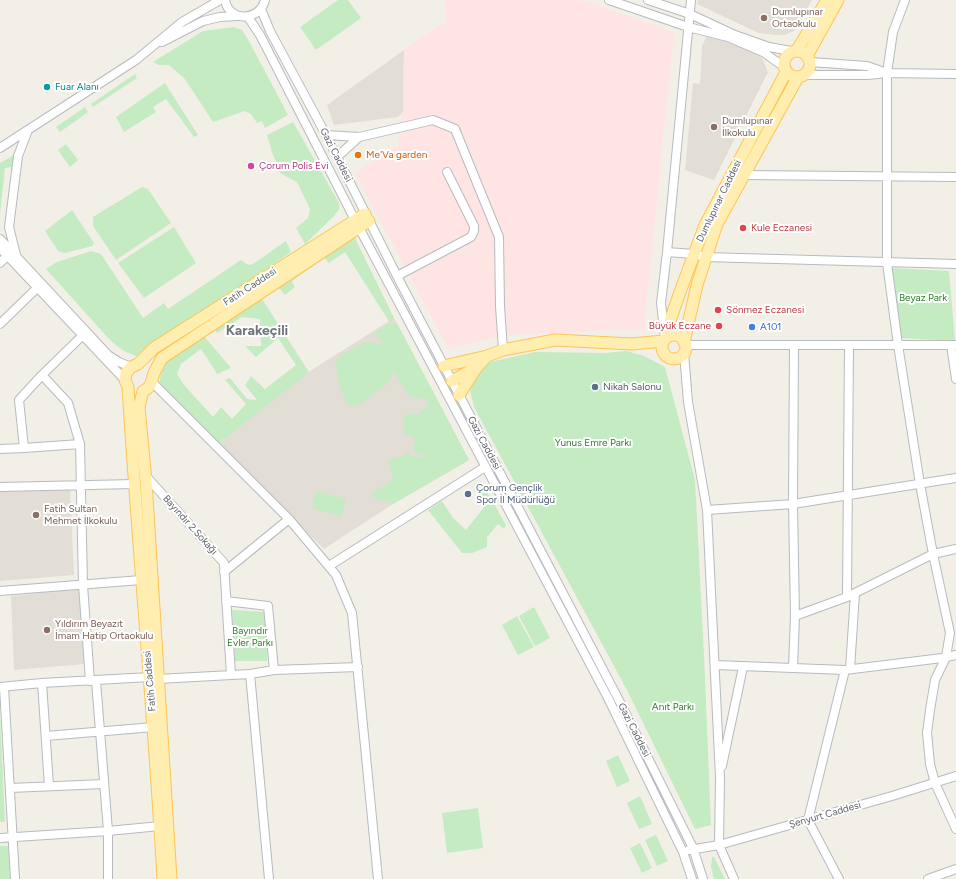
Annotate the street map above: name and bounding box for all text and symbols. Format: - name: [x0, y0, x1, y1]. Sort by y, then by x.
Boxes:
- place label: Dumlupınar Ortaokulu: [772, 6, 823, 30]
- marker: Dumlupınar Ortaokulu: [759, 13, 769, 23]
- place label: Fuar Alanı: [55, 81, 99, 93]
- marker: Fuar Alanı: [42, 82, 52, 92]
- place label: Dumlupınar İlkokulu: [722, 115, 773, 138]
- marker: Dumlupınar İlkokulu: [709, 122, 719, 132]
- street label: Gazi Caddesi: [317, 126, 355, 184]
- place label: Me'Va garden: [366, 149, 427, 161]
- marker: Me'Va garden: [353, 150, 363, 160]
- street label: Dumlupınar Caddesi: [694, 158, 744, 244]
- place label: Çorum Polis Evi: [259, 160, 329, 172]
- marker: Çorum Polis Evi: [246, 161, 256, 171]
- place label: Kule Eczanesi: [751, 222, 812, 234]
- marker: Kule Eczanesi: [738, 223, 748, 233]
- street label: Fatih Caddesi: [221, 265, 279, 309]
- park label: Beyaz Park: [899, 292, 947, 304]
- place label: Sönmez Eczanesi: [726, 304, 804, 316]
- marker: Sönmez Eczanesi: [713, 305, 723, 315]
- place label: Büyük Eczane: [649, 320, 711, 332]
- marker: Büyük Eczane: [714, 321, 724, 331]
- place label: A101: [760, 321, 781, 333]
- marker: A101: [747, 322, 757, 332]
- district label: Karakeçili: [226, 323, 288, 339]
- place label: Nikah Salonu: [603, 381, 661, 393]
- marker: Nikah Salonu: [590, 382, 600, 392]
- street label: Gazi Caddesi: [465, 414, 503, 472]
- park label: Yunus Emre Parkı: [555, 437, 631, 449]
- place label: Çorum Gençlik Spor İl Müdürlüğü: [476, 482, 555, 506]
- marker: Çorum Gençlik Spor İl Müdürlüğü: [463, 489, 473, 499]
- street label: Bayındır 2.Sokağı: [160, 493, 220, 557]
- place label: Fatih Sultan Mehmet İlkokulu: [44, 503, 117, 526]
- marker: Fatih Sultan Mehmet İlkokulu: [31, 510, 41, 520]
- place label: Yıldırım Beyazıt İmam Hatip Ortaokulu: [55, 618, 153, 642]
- marker: Yıldırım Beyazıt İmam Hatip Ortaokulu: [42, 625, 52, 635]
- park label: Bayındır Evler Parkı: [227, 625, 273, 648]
- street label: Fatih Caddesi: [141, 650, 159, 712]
- street label: Gazi Caddesi: [615, 701, 653, 759]
- park label: Anıt Parkı: [652, 701, 694, 713]
- street label: Şenyurt Caddesi: [788, 799, 862, 831]

